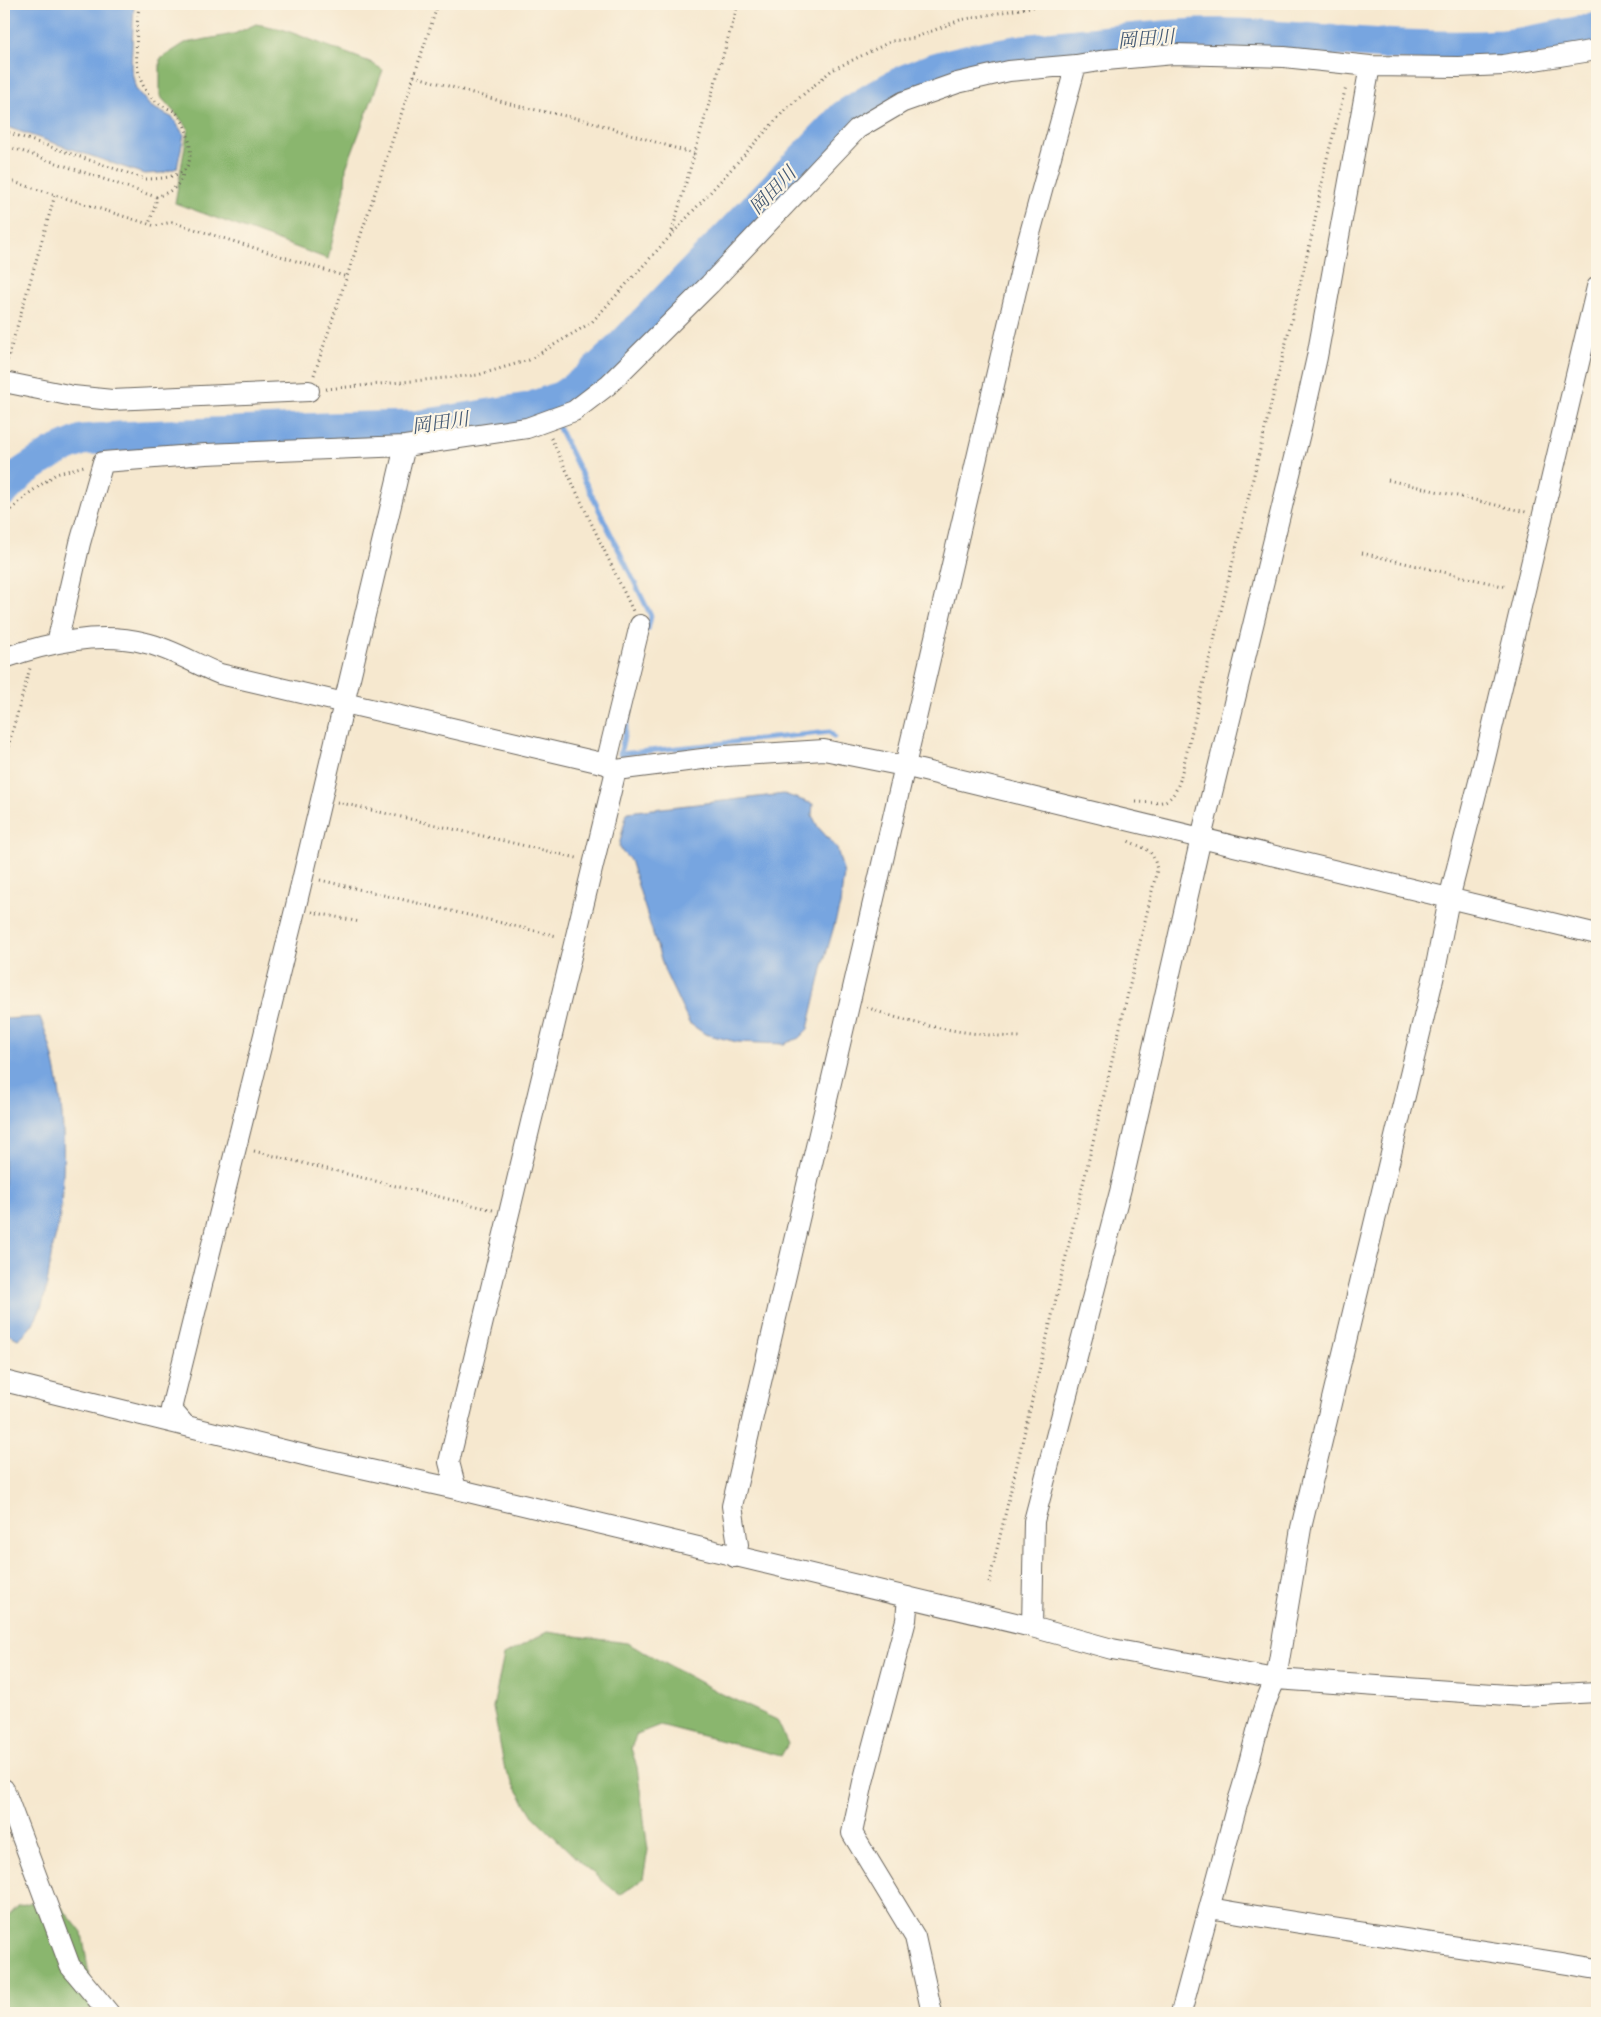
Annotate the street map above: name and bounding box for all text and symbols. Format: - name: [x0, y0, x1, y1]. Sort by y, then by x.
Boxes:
- water label: 岡田川: [1117, 25, 1178, 54]
- water label: 岡田川: [745, 161, 803, 220]
- water label: 岡田川: [410, 408, 472, 440]

